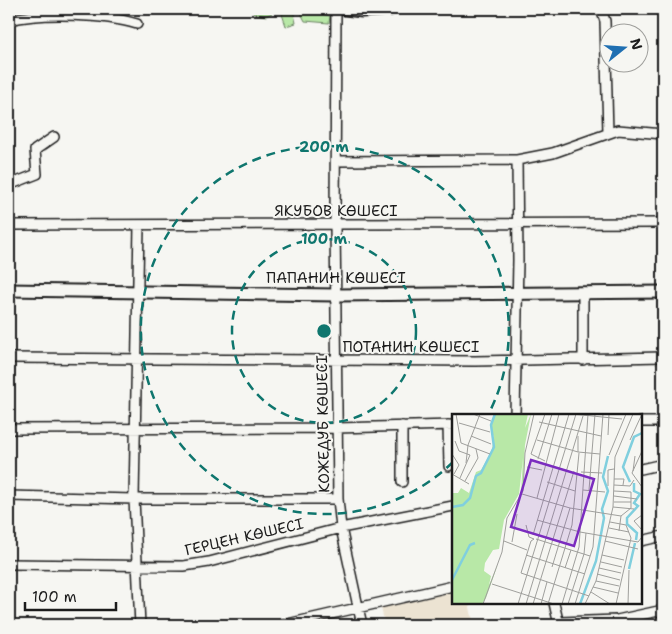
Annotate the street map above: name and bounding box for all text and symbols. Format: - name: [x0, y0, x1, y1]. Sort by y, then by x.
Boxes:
- north arrow: [600, 22, 650, 72]
- text: N: [626, 36, 647, 52]
- text: 200 m: [299, 137, 349, 157]
- street label: ЯКУБОВ КӨШЕСІ: [275, 201, 397, 221]
- text: 100 m: [301, 229, 347, 249]
- street label: ПАПАНИН КӨШЕСІ: [266, 268, 406, 288]
- centre of rings: [315, 322, 333, 340]
- street label: ПОТАНИН КӨШЕСІ: [343, 337, 479, 357]
- street label: КОЖЕДУБ КӨШЕСІ: [312, 355, 334, 493]
- inset map: [452, 414, 642, 604]
- street label: ГЕРЦЕН КӨШЕСІ: [183, 514, 305, 560]
- scale bar: [25, 579, 116, 611]
- text: 100 m: [32, 587, 77, 607]

